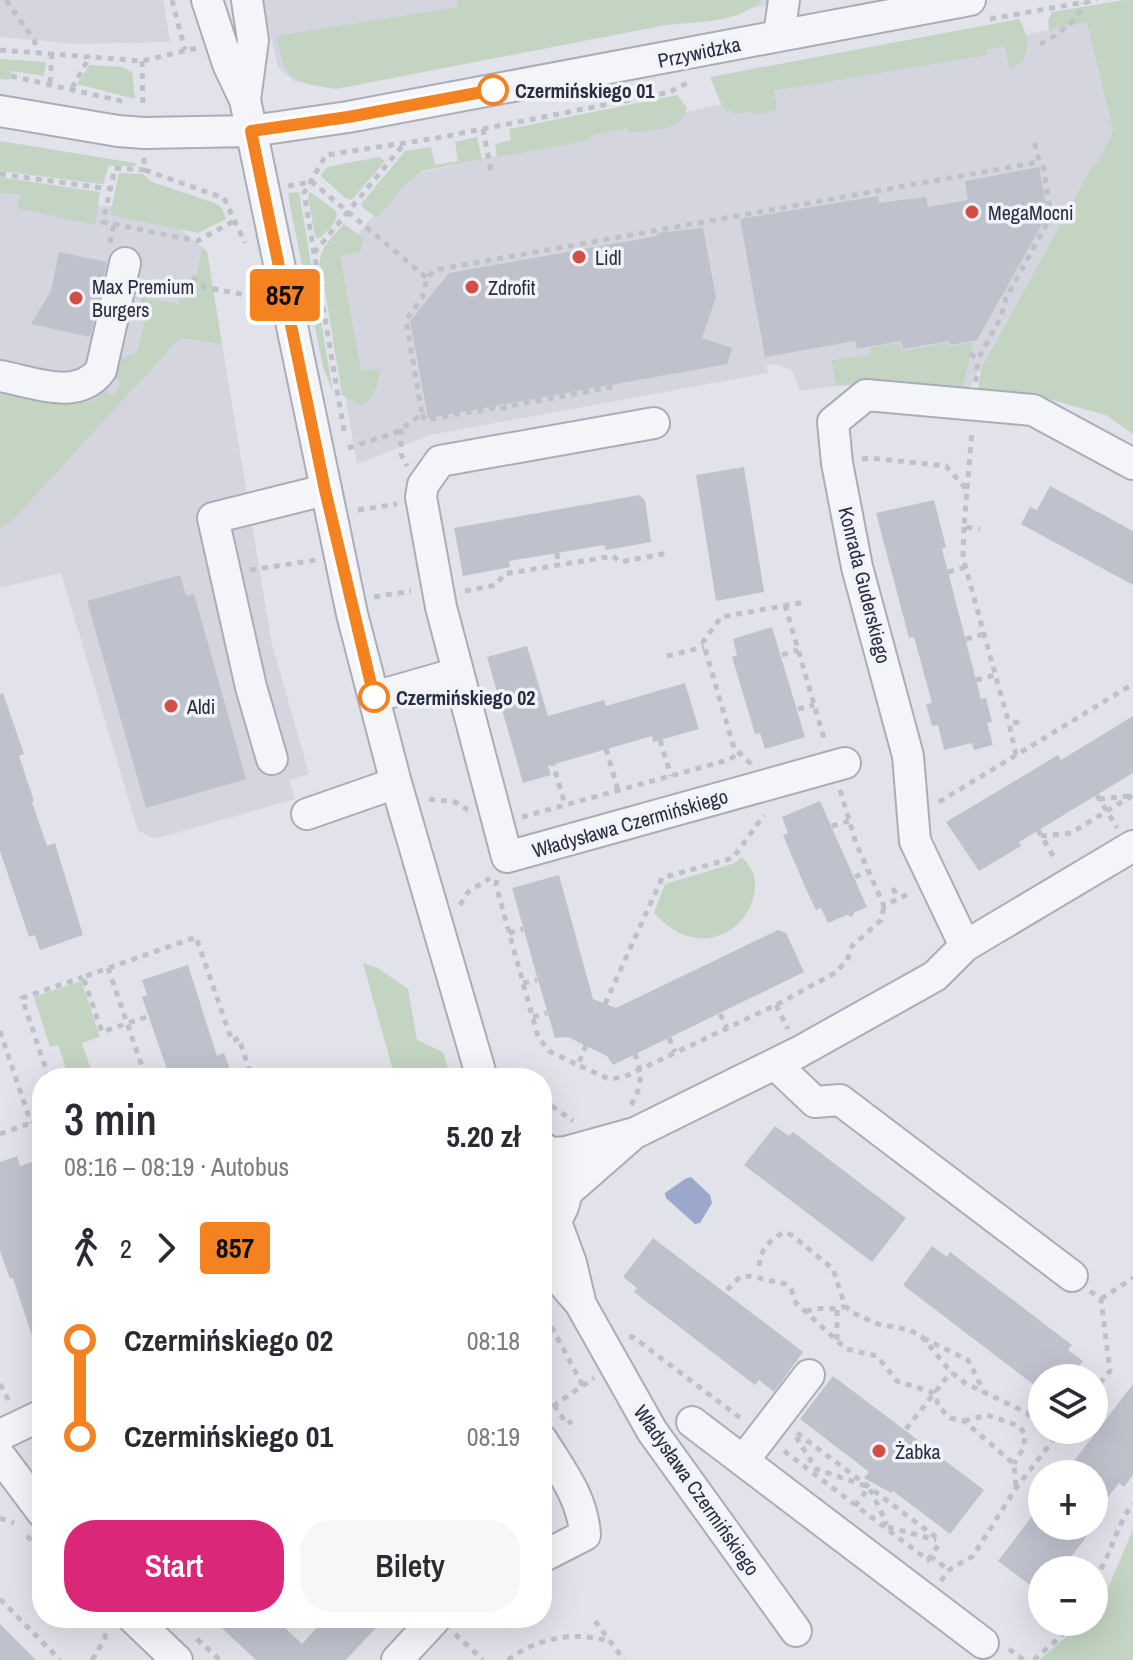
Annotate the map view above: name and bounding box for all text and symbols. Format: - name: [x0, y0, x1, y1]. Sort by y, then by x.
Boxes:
- street label: Przywidzka: [655, 30, 743, 74]
- marker: Czermińskiego 01: [478, 75, 508, 105]
- place label: Czermińskiego 01: [515, 77, 655, 104]
- place label: MegaMocni: [988, 199, 1074, 226]
- marker: MegaMocni: [963, 203, 981, 221]
- place label: Lidl: [595, 244, 621, 271]
- marker: Lidl: [570, 248, 588, 266]
- line badge: 857: [239, 269, 331, 321]
- place label: Max Premium Burgers: [92, 273, 194, 323]
- place label: Zdrofit: [488, 274, 536, 301]
- text: 857: [266, 276, 304, 314]
- marker: Zdrofit: [463, 278, 481, 296]
- marker: Max Premium Burgers: [67, 289, 85, 307]
- street label: Konrada Guderskiego: [832, 504, 898, 666]
- marker: Czermińskiego 02: [359, 682, 389, 712]
- place label: Czermińskiego 02: [396, 684, 535, 711]
- place label: Aldi: [186, 693, 215, 720]
- marker: Aldi: [162, 697, 180, 715]
- street label: Władysława Czermińskiego: [529, 782, 731, 864]
- text: 3 min: [64, 1089, 157, 1149]
- text: 5.20 zł: [446, 1116, 520, 1156]
- text: 08:16 – 08:19 · Autobus: [64, 1149, 289, 1184]
- icon: walk: [64, 1226, 108, 1270]
- icon: forward: [144, 1226, 188, 1270]
- text: 857: [216, 1229, 254, 1267]
- text: 2: [120, 1231, 132, 1266]
- text: Czermińskiego 02: [124, 1320, 333, 1360]
- text: 08:18: [467, 1323, 520, 1358]
- map controls: [1028, 1364, 1108, 1636]
- button: layers: [1028, 1364, 1108, 1444]
- street label: Władysława Czermińskiego: [628, 1399, 766, 1581]
- text: Czermińskiego 01: [124, 1416, 333, 1456]
- text: 08:19: [467, 1419, 520, 1454]
- place label: Żabka: [895, 1438, 941, 1465]
- marker: Żabka: [870, 1442, 888, 1460]
- button: +: [1028, 1460, 1108, 1540]
- button: Start: [64, 1520, 284, 1612]
- button: Bilety: [300, 1520, 520, 1612]
- button: −: [1028, 1556, 1108, 1636]

